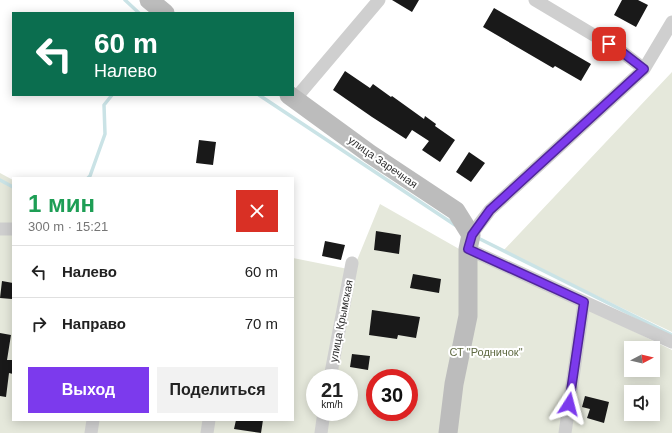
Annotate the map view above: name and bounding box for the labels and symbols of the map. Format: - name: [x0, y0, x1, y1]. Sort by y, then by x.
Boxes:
- pin: [592, 27, 626, 61]
- street label: улица Заречная: [346, 134, 420, 190]
- street label: улица Крымская: [327, 279, 355, 363]
- north arrow: [624, 341, 660, 377]
- park label: СТ "Родничок": [449, 346, 523, 358]
- speed limit sign: 30: [366, 369, 418, 421]
- position arrow: [548, 383, 590, 425]

